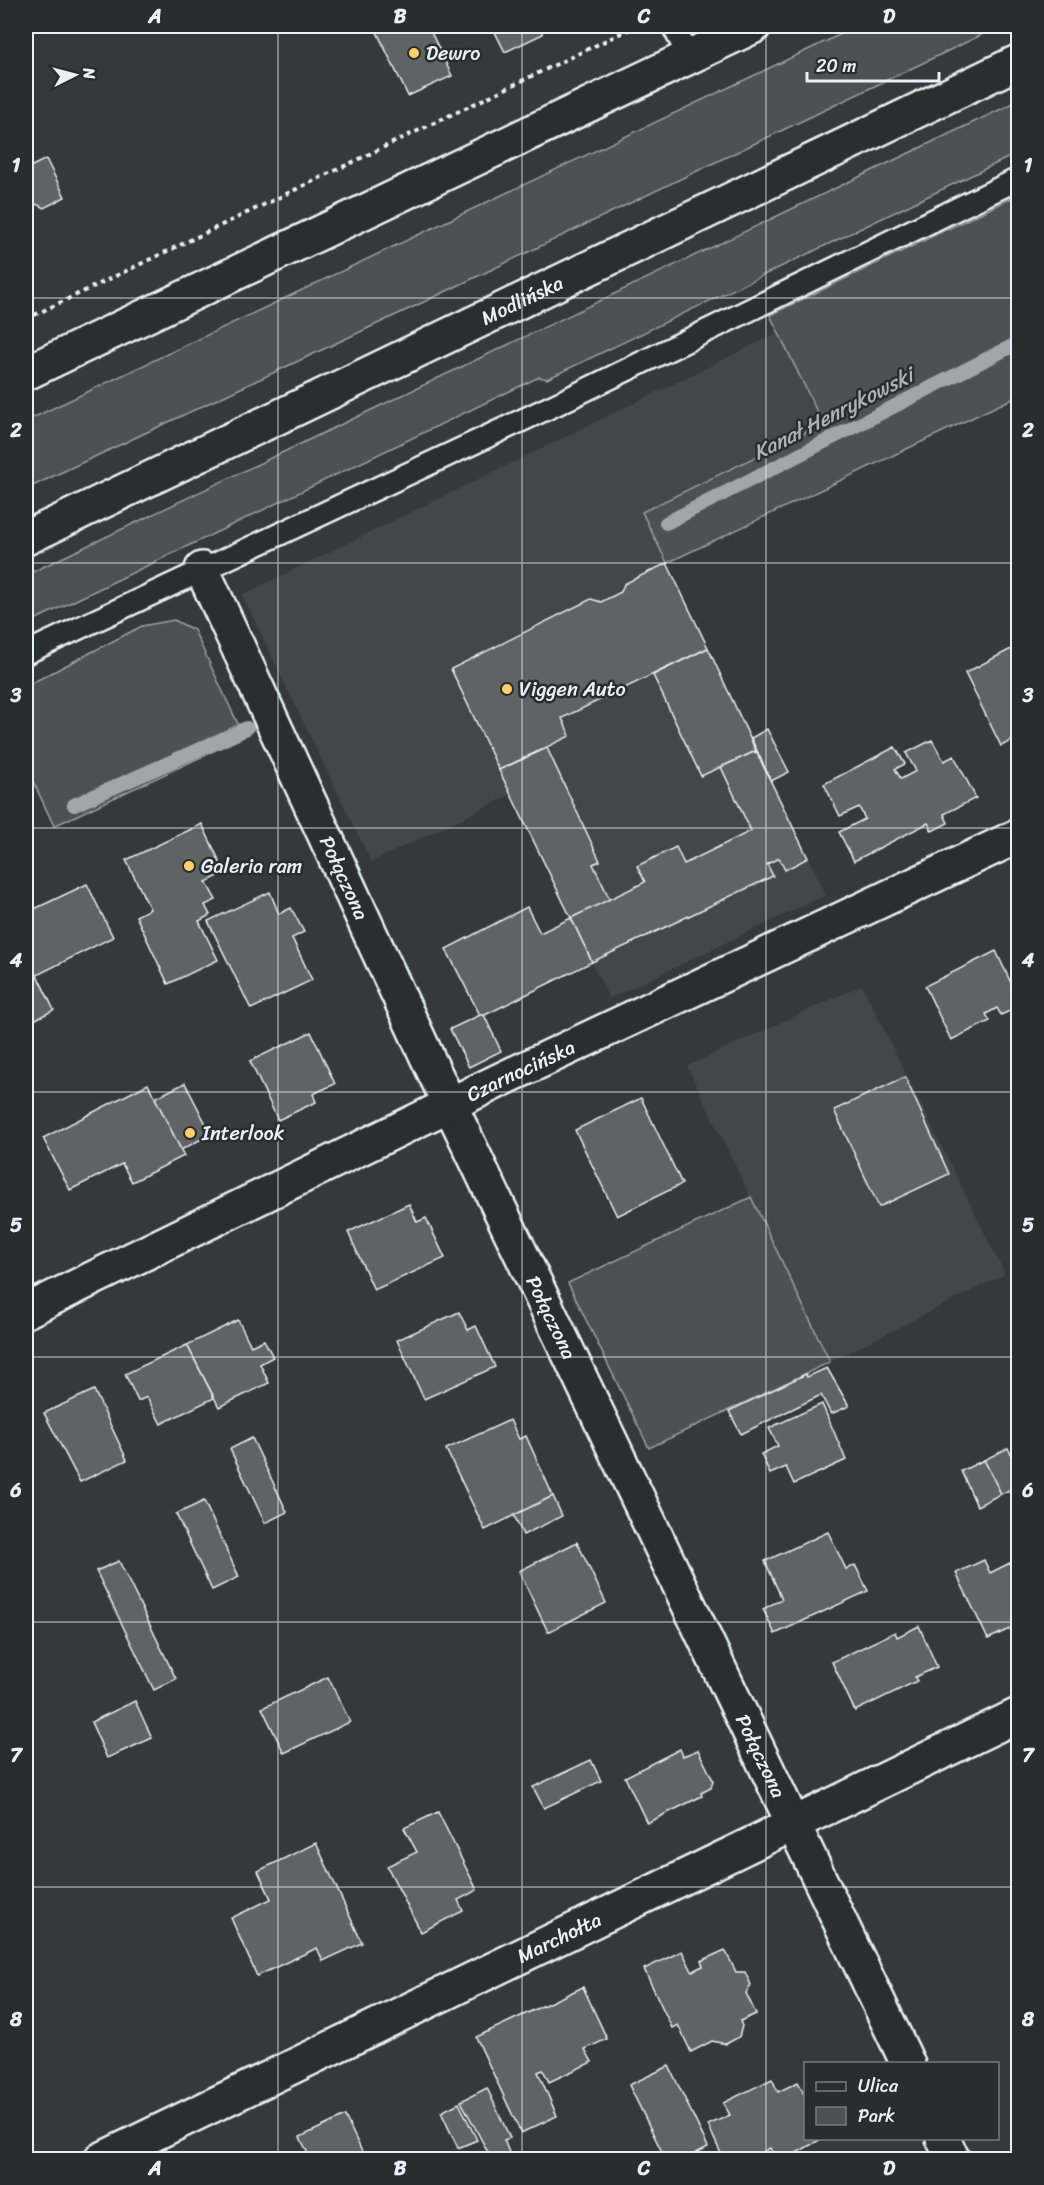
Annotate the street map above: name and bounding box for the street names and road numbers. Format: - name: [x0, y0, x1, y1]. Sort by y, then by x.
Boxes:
- street label: Modlińska: [475, 266, 569, 335]
- street label: Połączona: [309, 830, 379, 926]
- street label: Czarnocińska: [460, 1030, 581, 1112]
- street label: Połączona: [516, 1270, 586, 1366]
- street label: Połączona: [725, 1708, 796, 1804]
- street label: Marchołta: [511, 1902, 608, 1973]

